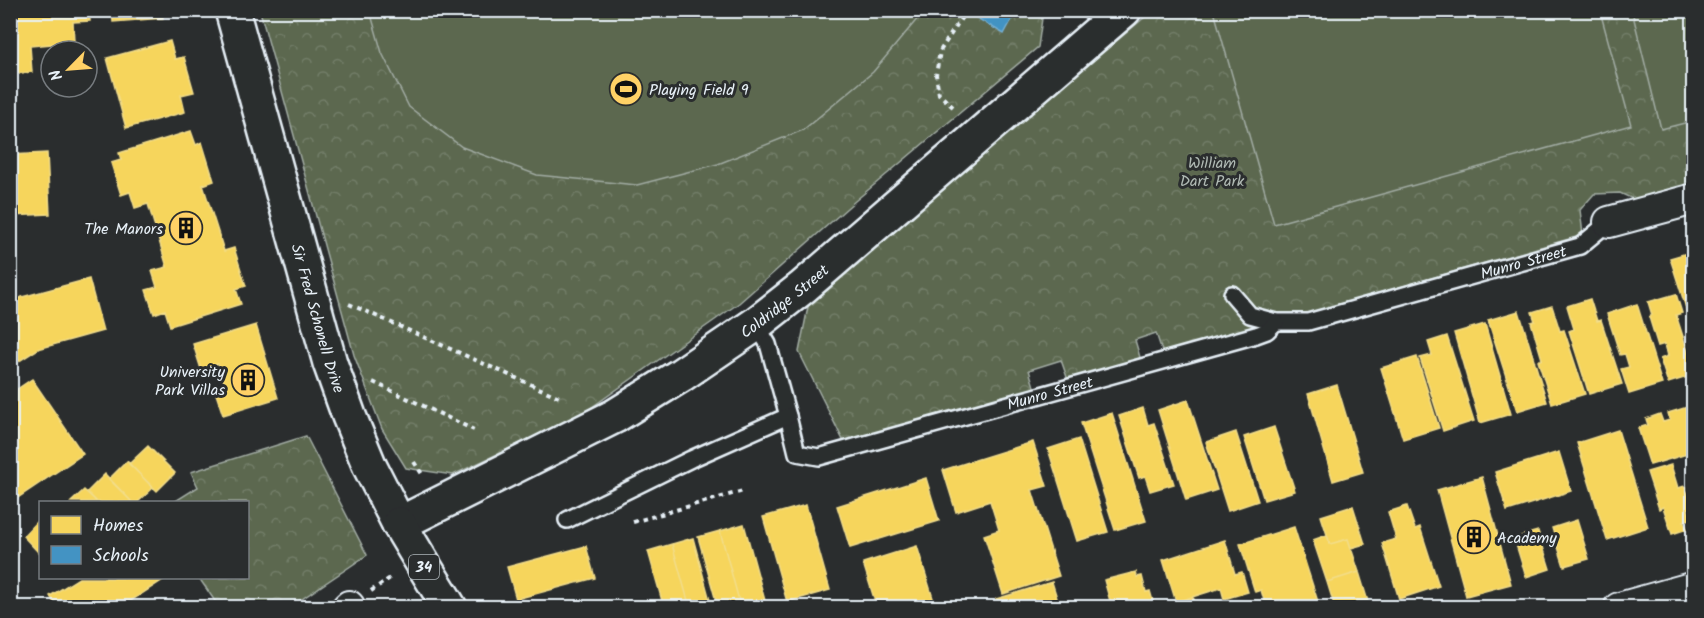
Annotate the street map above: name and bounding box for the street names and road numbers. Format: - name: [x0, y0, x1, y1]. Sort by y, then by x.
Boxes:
- street label: Munro Street: [1478, 239, 1570, 287]
- street label: Sir Fred Schonell Drive: [283, 241, 351, 397]
- street label: Coldridge Street: [735, 258, 836, 345]
- street label: Munro Street: [1004, 370, 1097, 418]
- road number: 34: [409, 555, 439, 579]

